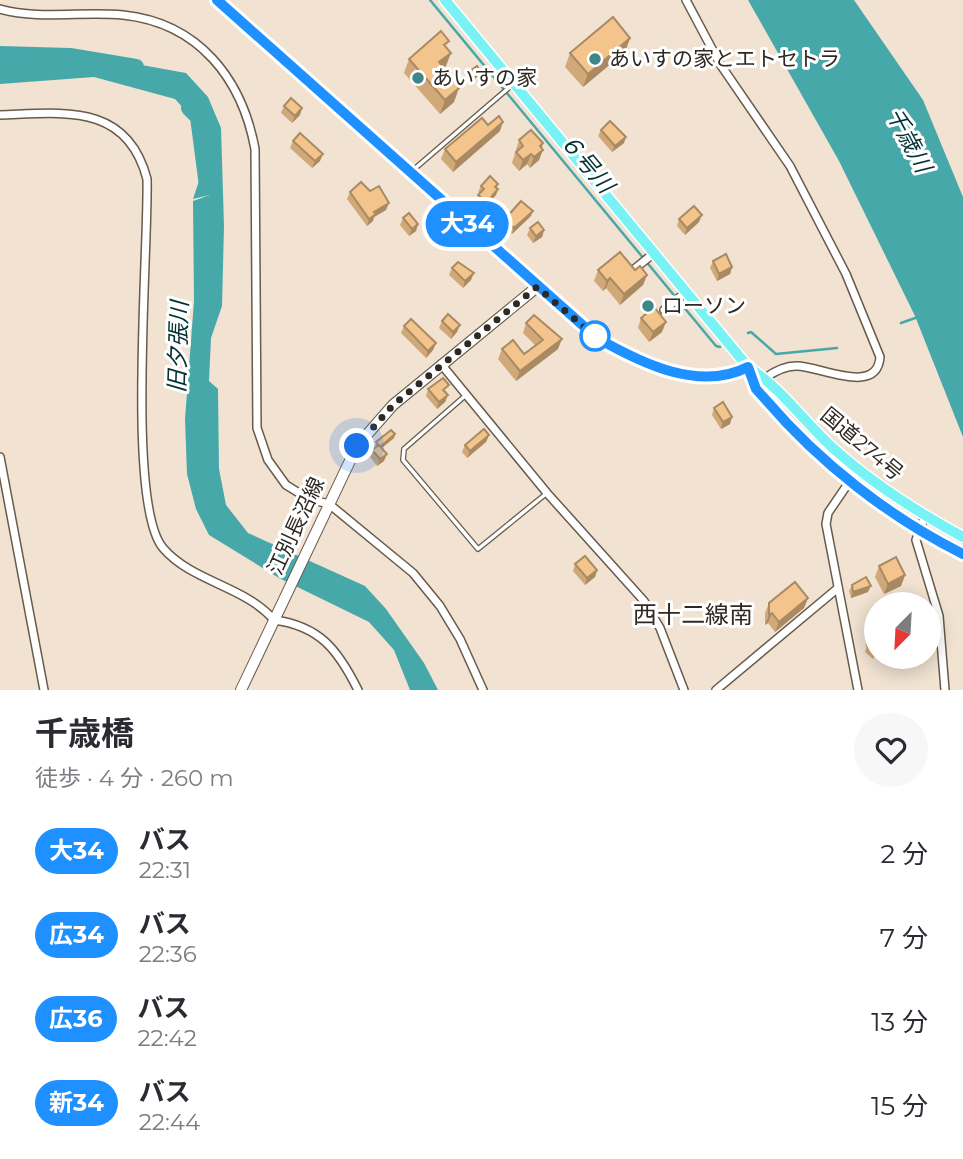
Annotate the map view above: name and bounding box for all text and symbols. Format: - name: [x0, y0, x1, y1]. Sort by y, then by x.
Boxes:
- place label: あいすの家とエトセトラ: [609, 46, 840, 71]
- marker: あいすの家とエトセトラ: [587, 51, 603, 67]
- place label: あいすの家: [432, 65, 537, 90]
- marker: あいすの家: [410, 70, 426, 86]
- water label: 千歳川: [880, 103, 939, 180]
- water label: ６号川: [554, 128, 622, 201]
- line badge: 大34: [427, 201, 507, 247]
- text: 大34: [440, 209, 494, 238]
- place label: ローソン: [662, 293, 746, 318]
- water label: 旧夕張川: [162, 298, 194, 393]
- marker: ローソン: [640, 298, 656, 314]
- unlabelled marker: [580, 321, 610, 351]
- street label: 国道274号: [816, 402, 909, 485]
- your location: [339, 428, 374, 463]
- street label: 江別長沼線: [262, 473, 329, 579]
- north arrow: [864, 592, 942, 668]
- map controls: [864, 592, 941, 669]
- district label: 西十二線南: [633, 600, 753, 629]
- text: 千歳橋: [35, 713, 134, 753]
- button: heart: [854, 713, 928, 787]
- text: 徒歩 · 4 分 · 260 m: [35, 764, 234, 792]
- text: バス: [139, 824, 191, 856]
- text: 大34: [49, 836, 104, 865]
- text: 2 分: [880, 838, 928, 870]
- text: 22:31: [139, 856, 191, 884]
- text: バス: [139, 908, 191, 940]
- text: 広34: [49, 920, 104, 949]
- text: 7 分: [880, 922, 928, 954]
- text: 22:36: [139, 940, 197, 968]
- text: バス: [138, 992, 190, 1024]
- text: 広36: [49, 1004, 103, 1033]
- text: 13 分: [871, 1006, 928, 1038]
- text: 22:42: [138, 1024, 197, 1052]
- text: バス: [139, 1076, 191, 1108]
- text: 新34: [49, 1088, 104, 1117]
- text: 15 分: [871, 1090, 928, 1122]
- text: 22:44: [139, 1108, 200, 1136]

